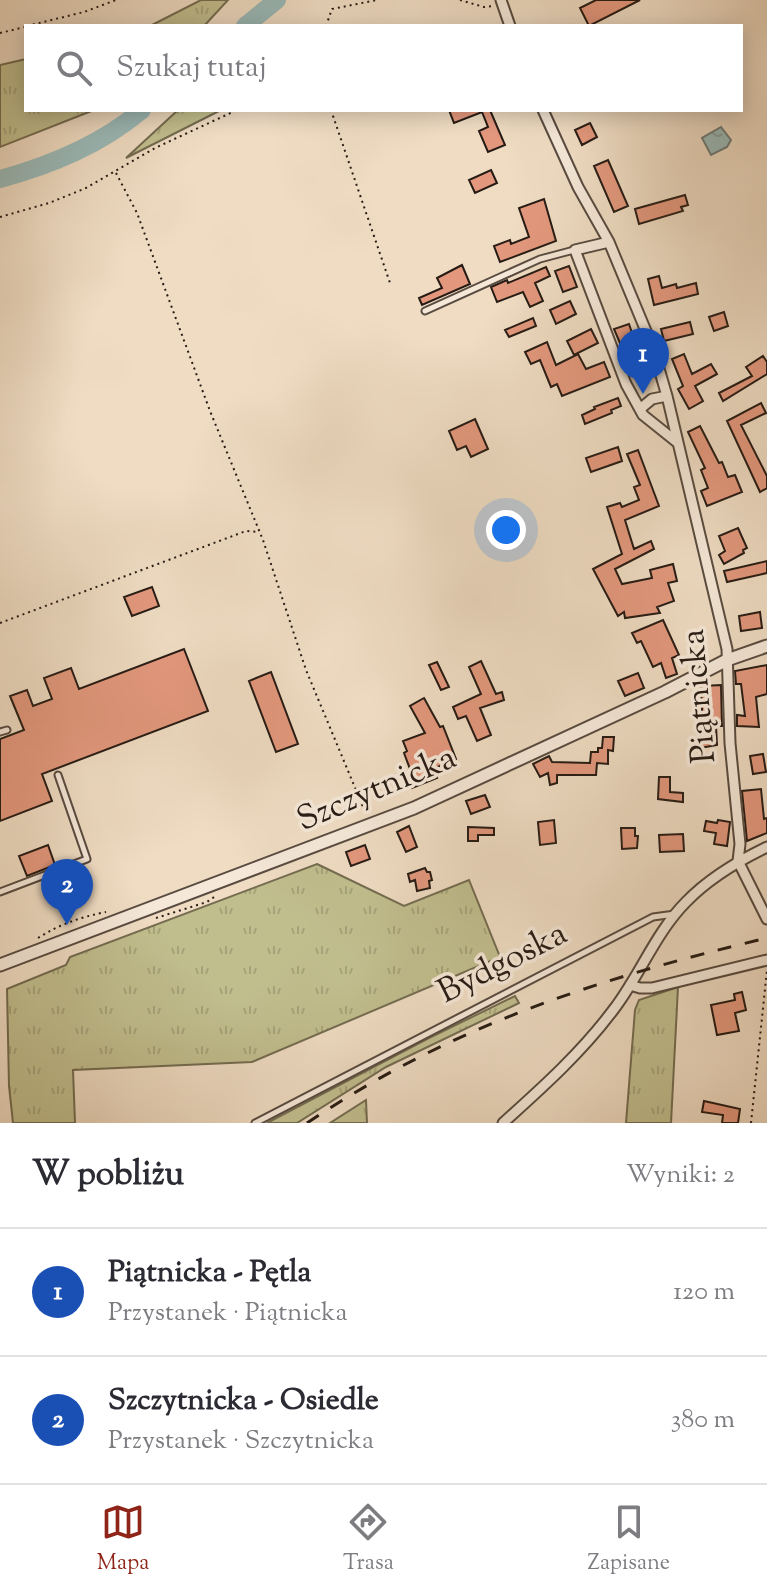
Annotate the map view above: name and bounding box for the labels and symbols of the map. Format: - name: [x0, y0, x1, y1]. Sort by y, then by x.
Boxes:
- pin: 1: [617, 328, 669, 394]
- your location: [486, 510, 526, 550]
- street label: Piątnicka: [670, 627, 730, 765]
- street label: Szczytnicka: [290, 734, 464, 846]
- pin: 2: [41, 859, 93, 925]
- street label: Bydgoska: [430, 911, 576, 1017]

